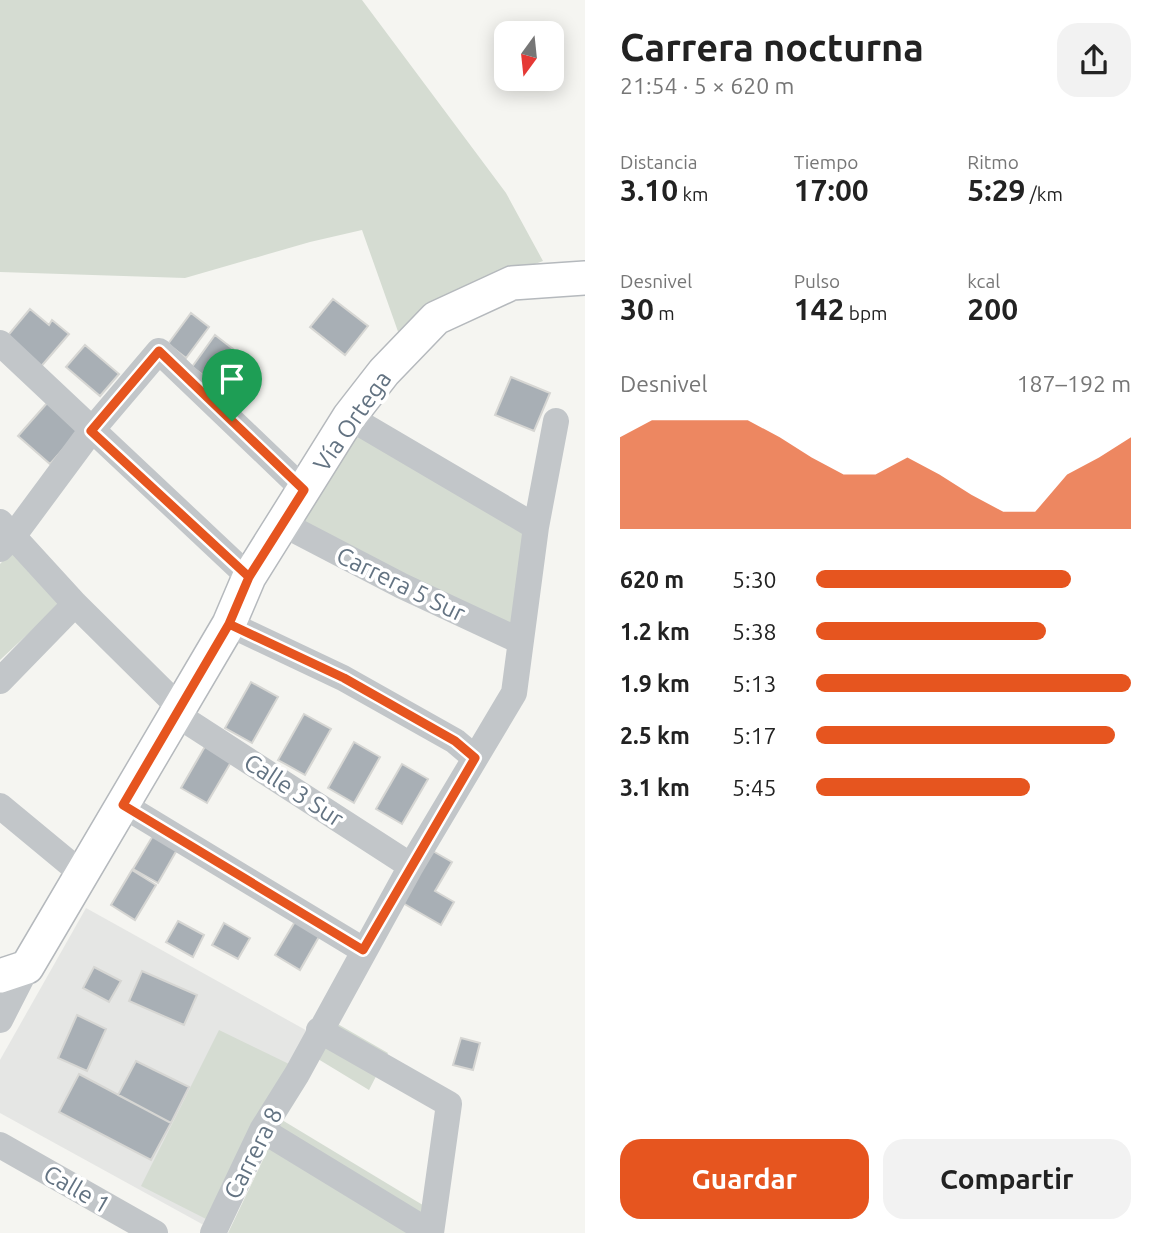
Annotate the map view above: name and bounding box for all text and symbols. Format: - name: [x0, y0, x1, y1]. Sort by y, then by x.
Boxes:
- north arrow: [494, 21, 564, 91]
- map controls: [494, 21, 564, 91]
- button: share: [1057, 23, 1131, 97]
- text: Carrera nocturna: [620, 26, 924, 68]
- text: 21:54 · 5 × 620 m: [620, 73, 794, 98]
- text: Distancia: [620, 151, 698, 173]
- text: Tiempo: [794, 151, 858, 173]
- text: Ritmo: [967, 151, 1019, 173]
- text: 3.10: [620, 173, 678, 207]
- text: 17:00: [794, 173, 869, 207]
- text: 5:29: [967, 173, 1025, 207]
- text: km: [678, 183, 708, 205]
- text: /km: [1025, 183, 1063, 205]
- text: Desnivel: [620, 270, 692, 292]
- text: Pulso: [794, 270, 840, 292]
- text: kcal: [967, 270, 1000, 292]
- text: 30: [620, 292, 654, 326]
- text: 142: [794, 292, 844, 326]
- text: 200: [967, 292, 1018, 326]
- text: m: [654, 302, 675, 324]
- text: bpm: [844, 302, 887, 324]
- pin: [202, 349, 262, 421]
- icon: arrive: [213, 360, 251, 398]
- street label: Vía Ortega: [308, 366, 396, 476]
- text: Desnivel: [620, 371, 708, 396]
- text: 187–192 m: [1017, 371, 1131, 396]
- street label: Carrera 5 Sur: [332, 541, 470, 627]
- text: 620 m: [620, 567, 684, 592]
- text: 5:30: [732, 567, 777, 592]
- text: 1.2 km: [620, 619, 690, 644]
- text: 5:38: [732, 619, 777, 644]
- text: 1.9 km: [620, 671, 690, 696]
- text: 5:13: [732, 671, 777, 696]
- text: 2.5 km: [620, 723, 690, 748]
- text: 5:17: [732, 723, 777, 748]
- street label: Calle 3 Sur: [239, 748, 349, 832]
- text: 3.1 km: [620, 775, 690, 800]
- text: 5:45: [732, 775, 777, 800]
- street label: Carrera 8: [219, 1103, 287, 1203]
- button: Guardar: [620, 1139, 869, 1219]
- button: Compartir: [883, 1139, 1131, 1219]
- street label: Calle 1: [39, 1159, 115, 1219]

